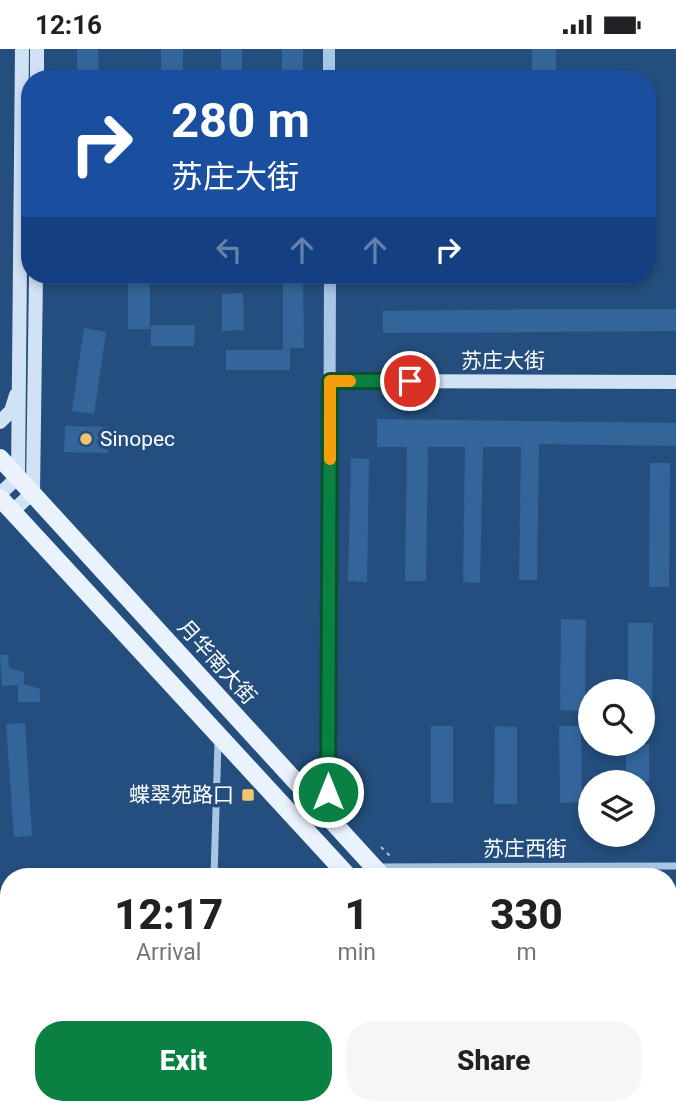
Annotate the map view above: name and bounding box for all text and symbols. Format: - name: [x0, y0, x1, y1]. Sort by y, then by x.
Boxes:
- text: 12:16: [35, 10, 102, 40]
- text: 280 m: [171, 92, 310, 149]
- icon: right: [56, 98, 147, 189]
- text: 苏庄大街: [171, 158, 299, 196]
- icon: left: [210, 231, 248, 269]
- icon: ahead: [283, 231, 321, 269]
- icon: ahead: [356, 231, 394, 269]
- icon: right: [429, 231, 467, 269]
- street label: 苏庄大街: [461, 349, 545, 373]
- pin: [380, 351, 440, 411]
- icon: arrive: [391, 362, 429, 400]
- place label: Sinopec: [100, 427, 175, 451]
- marker: Sinopec: [78, 431, 94, 447]
- street label: 月华南大街: [173, 615, 261, 709]
- map controls: [578, 679, 655, 847]
- button: search: [578, 679, 655, 756]
- position arrow: [291, 755, 365, 829]
- button: layers: [578, 770, 655, 847]
- place label: 蝶翠苑路口: [129, 783, 234, 807]
- marker: 蝶翠苑路口: [240, 787, 256, 803]
- street label: 苏庄西街: [483, 837, 567, 861]
- text: 12:17: [114, 890, 223, 939]
- text: 1: [345, 890, 369, 939]
- text: 330: [490, 890, 563, 939]
- text: Arrival: [136, 939, 201, 966]
- text: min: [337, 939, 376, 966]
- text: m: [516, 939, 537, 966]
- button: Exit: [35, 1021, 332, 1101]
- button: Share: [346, 1021, 642, 1101]

